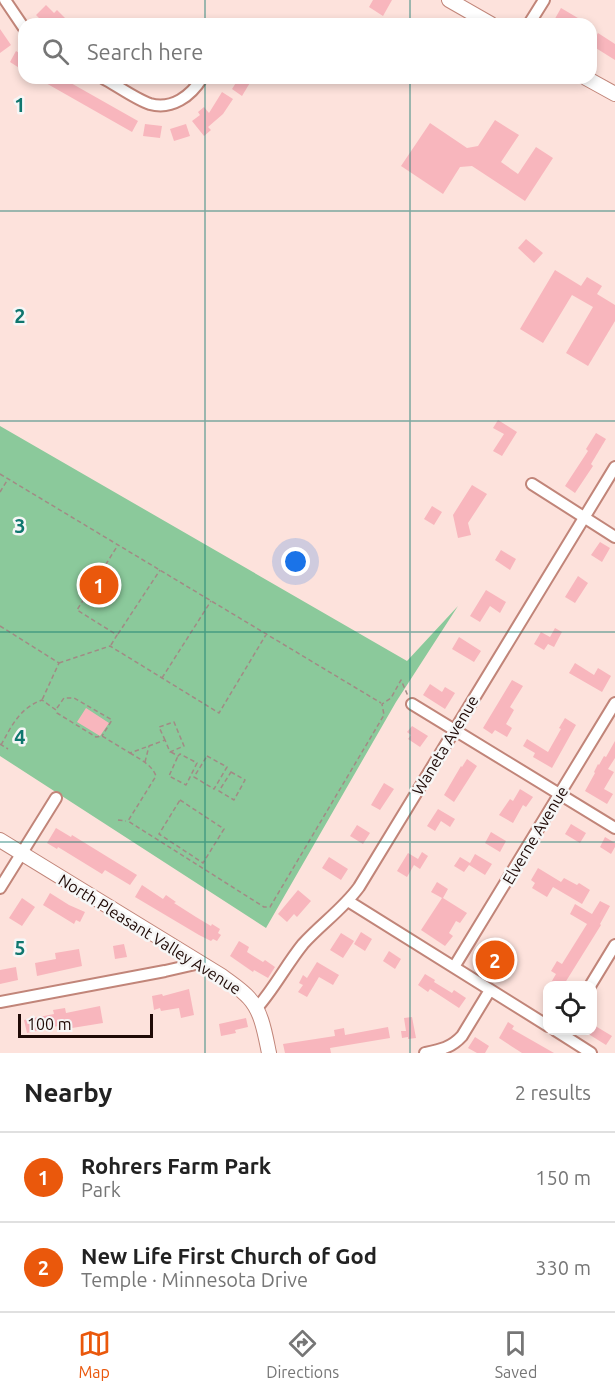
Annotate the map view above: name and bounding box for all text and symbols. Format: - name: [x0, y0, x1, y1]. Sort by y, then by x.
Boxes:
- search box: [18, 18, 597, 84]
- icon: search: [39, 35, 72, 68]
- text: Search here: [87, 39, 203, 64]
- text: 1: [14, 93, 26, 116]
- text: 2: [14, 304, 26, 327]
- text: 3: [14, 514, 26, 537]
- your location: [281, 547, 310, 576]
- pin: 1: [80, 562, 118, 608]
- street label: Waneta Avenue: [408, 692, 482, 798]
- text: 4: [14, 725, 26, 748]
- street label: Elverne Avenue: [499, 783, 571, 887]
- street label: North Pleasant Valley Avenue: [55, 870, 245, 998]
- text: 5: [14, 936, 26, 959]
- pin: 2: [476, 938, 514, 982]
- map controls: [543, 981, 597, 1035]
- button: locate: [543, 981, 597, 1035]
- scale bar: [18, 1011, 153, 1038]
- text: 100 m: [27, 1015, 72, 1033]
- text: Nearby: [24, 1078, 112, 1107]
- text: 2 results: [515, 1081, 591, 1104]
- text: Rohrers Farm Park: [81, 1153, 271, 1178]
- text: 1: [38, 1166, 49, 1189]
- text: 150 m: [535, 1166, 591, 1189]
- text: Park: [81, 1178, 121, 1201]
- text: New Life First Church of God: [81, 1243, 377, 1268]
- text: 2: [38, 1256, 49, 1279]
- text: 330 m: [535, 1256, 591, 1279]
- text: Temple · Minnesota Drive: [81, 1268, 308, 1291]
- tab: Map: [78, 1327, 111, 1381]
- tab: Directions: [266, 1327, 339, 1381]
- tab: Saved: [495, 1327, 537, 1381]

